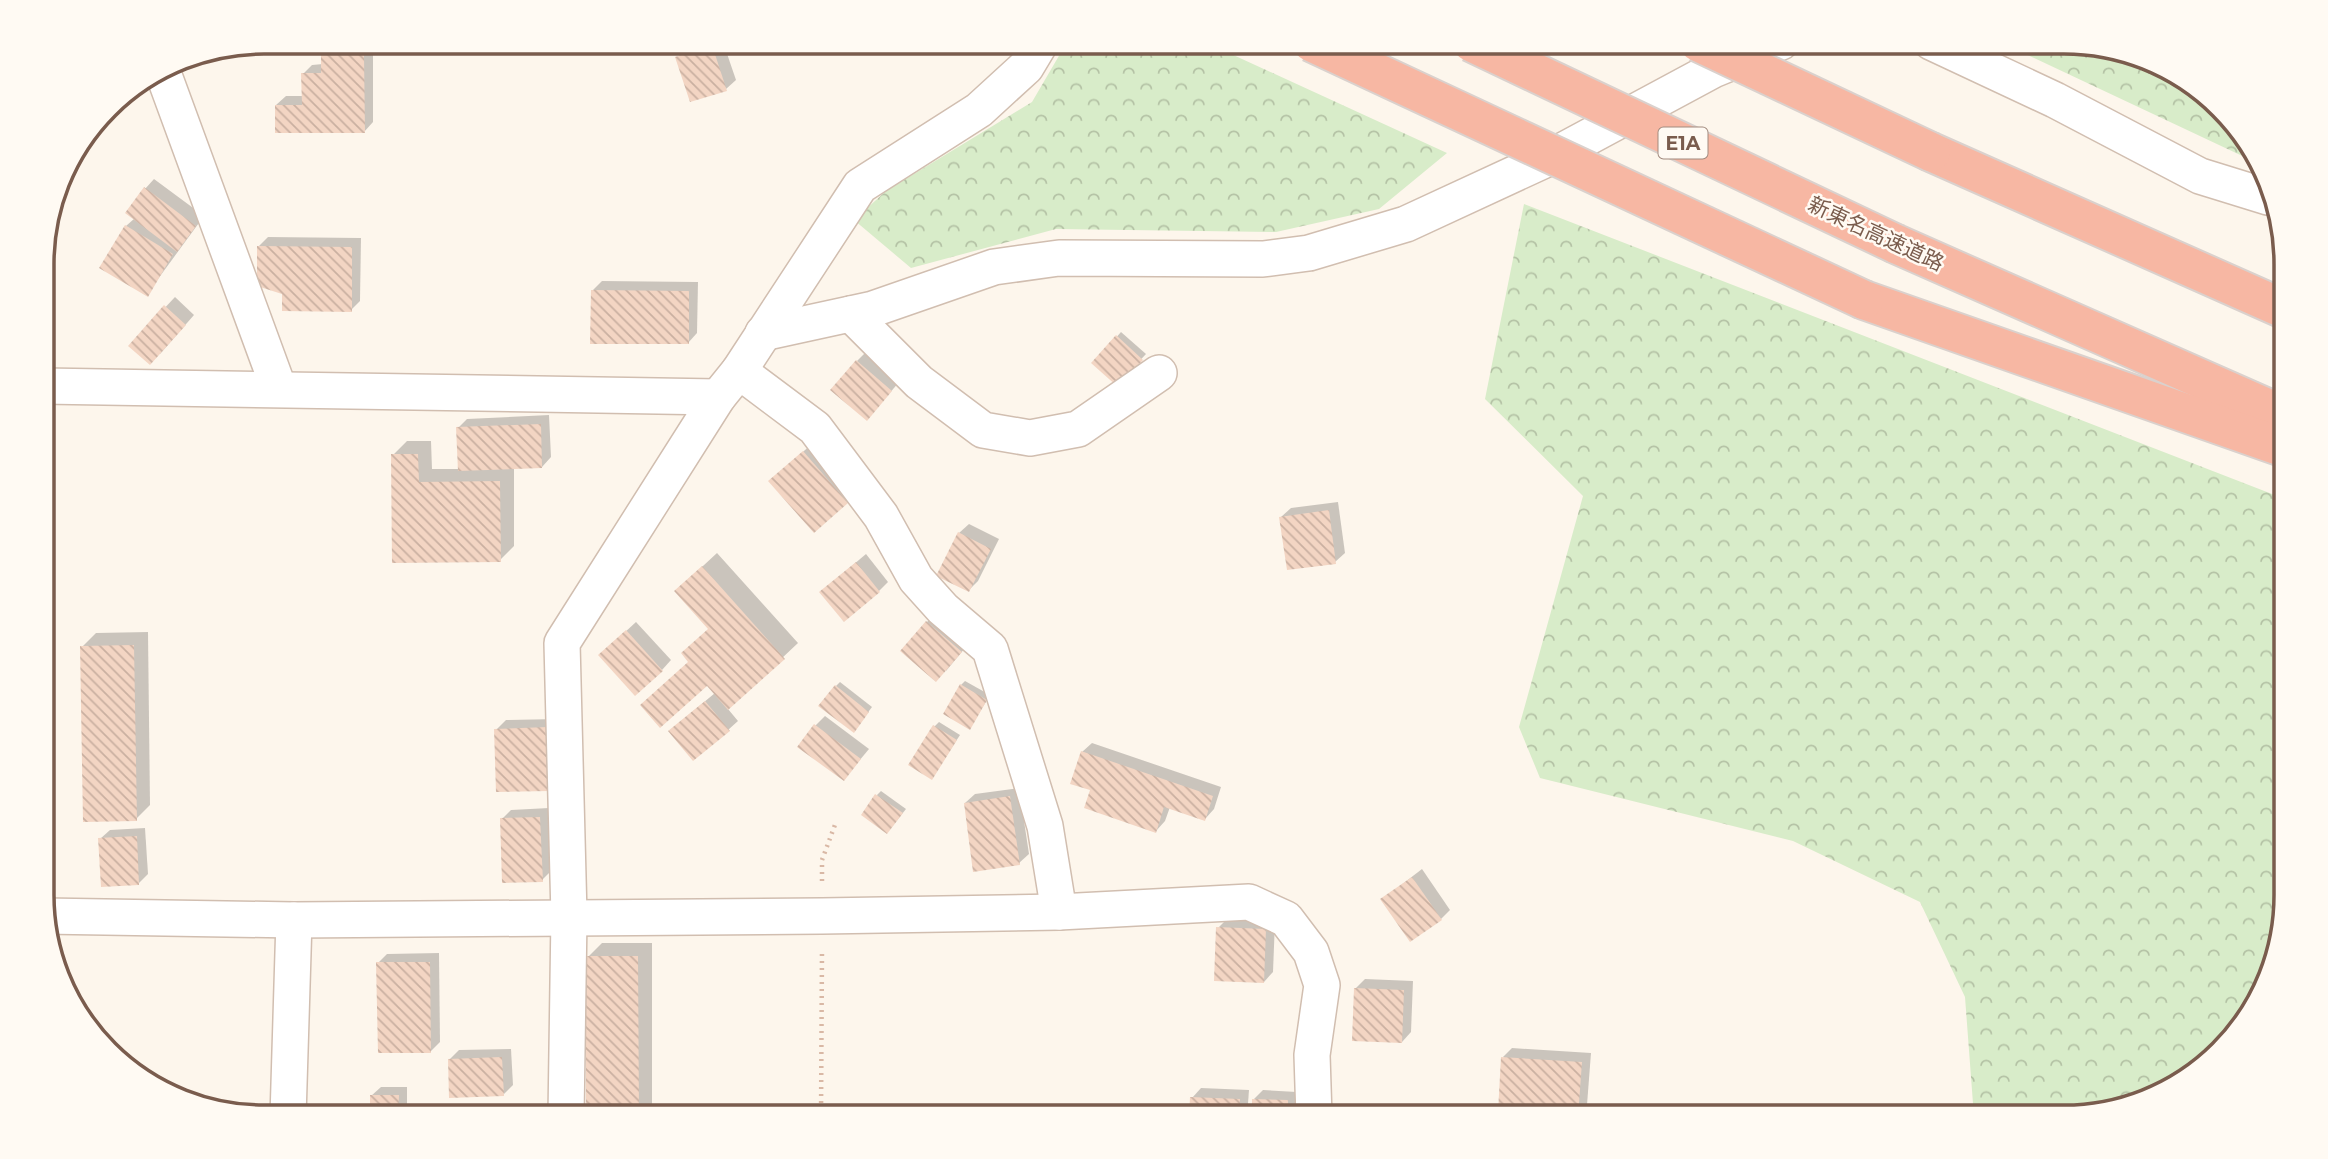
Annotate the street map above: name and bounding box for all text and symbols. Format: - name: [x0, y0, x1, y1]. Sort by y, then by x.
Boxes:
- road number: E1A: [1658, 127, 1708, 158]
- street label: 新東名高速道路: [1804, 191, 1948, 276]

